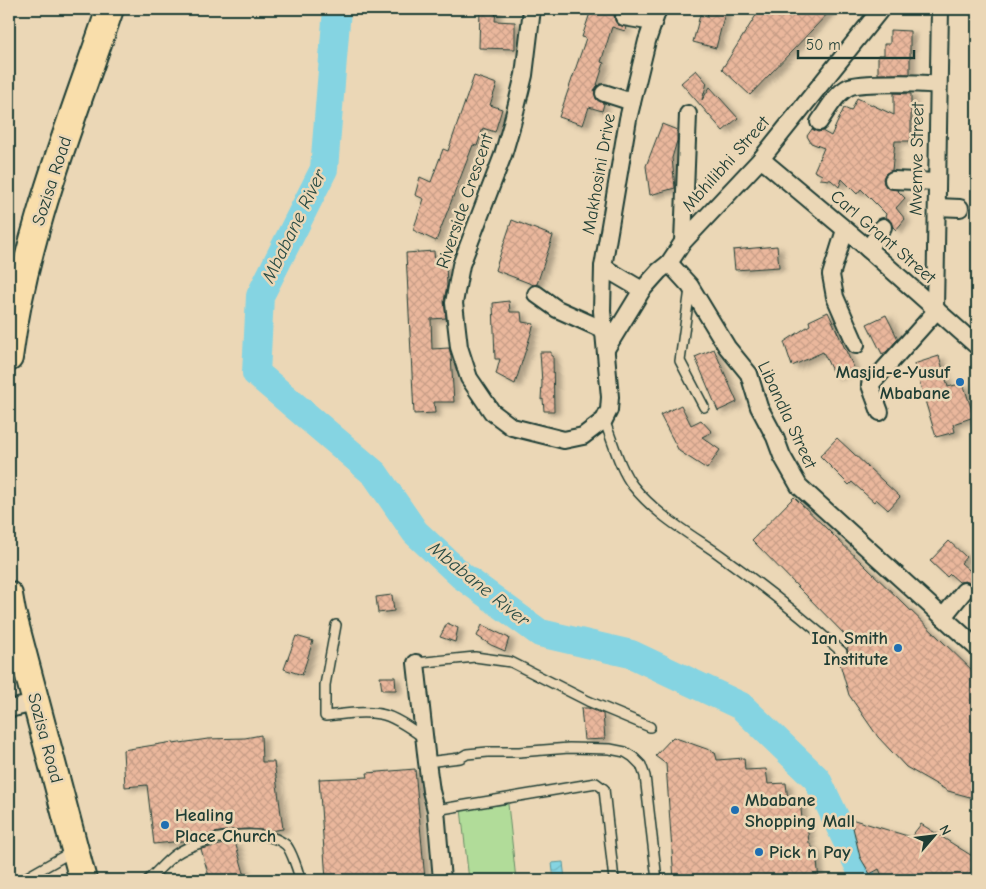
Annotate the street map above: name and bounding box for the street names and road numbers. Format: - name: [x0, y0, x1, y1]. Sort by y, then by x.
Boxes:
- street label: Mvemve Street: [906, 101, 929, 216]
- street label: Mbhilibhi Street: [678, 111, 775, 216]
- street label: Makhosini Drive: [578, 112, 620, 236]
- street label: Riverside Crescent: [432, 130, 498, 271]
- street label: Sozisa Road: [28, 134, 76, 228]
- street label: Carl Grant Street: [826, 186, 941, 289]
- street label: Libandla Street: [753, 358, 821, 473]
- street label: Sozisa Road: [23, 691, 67, 785]

